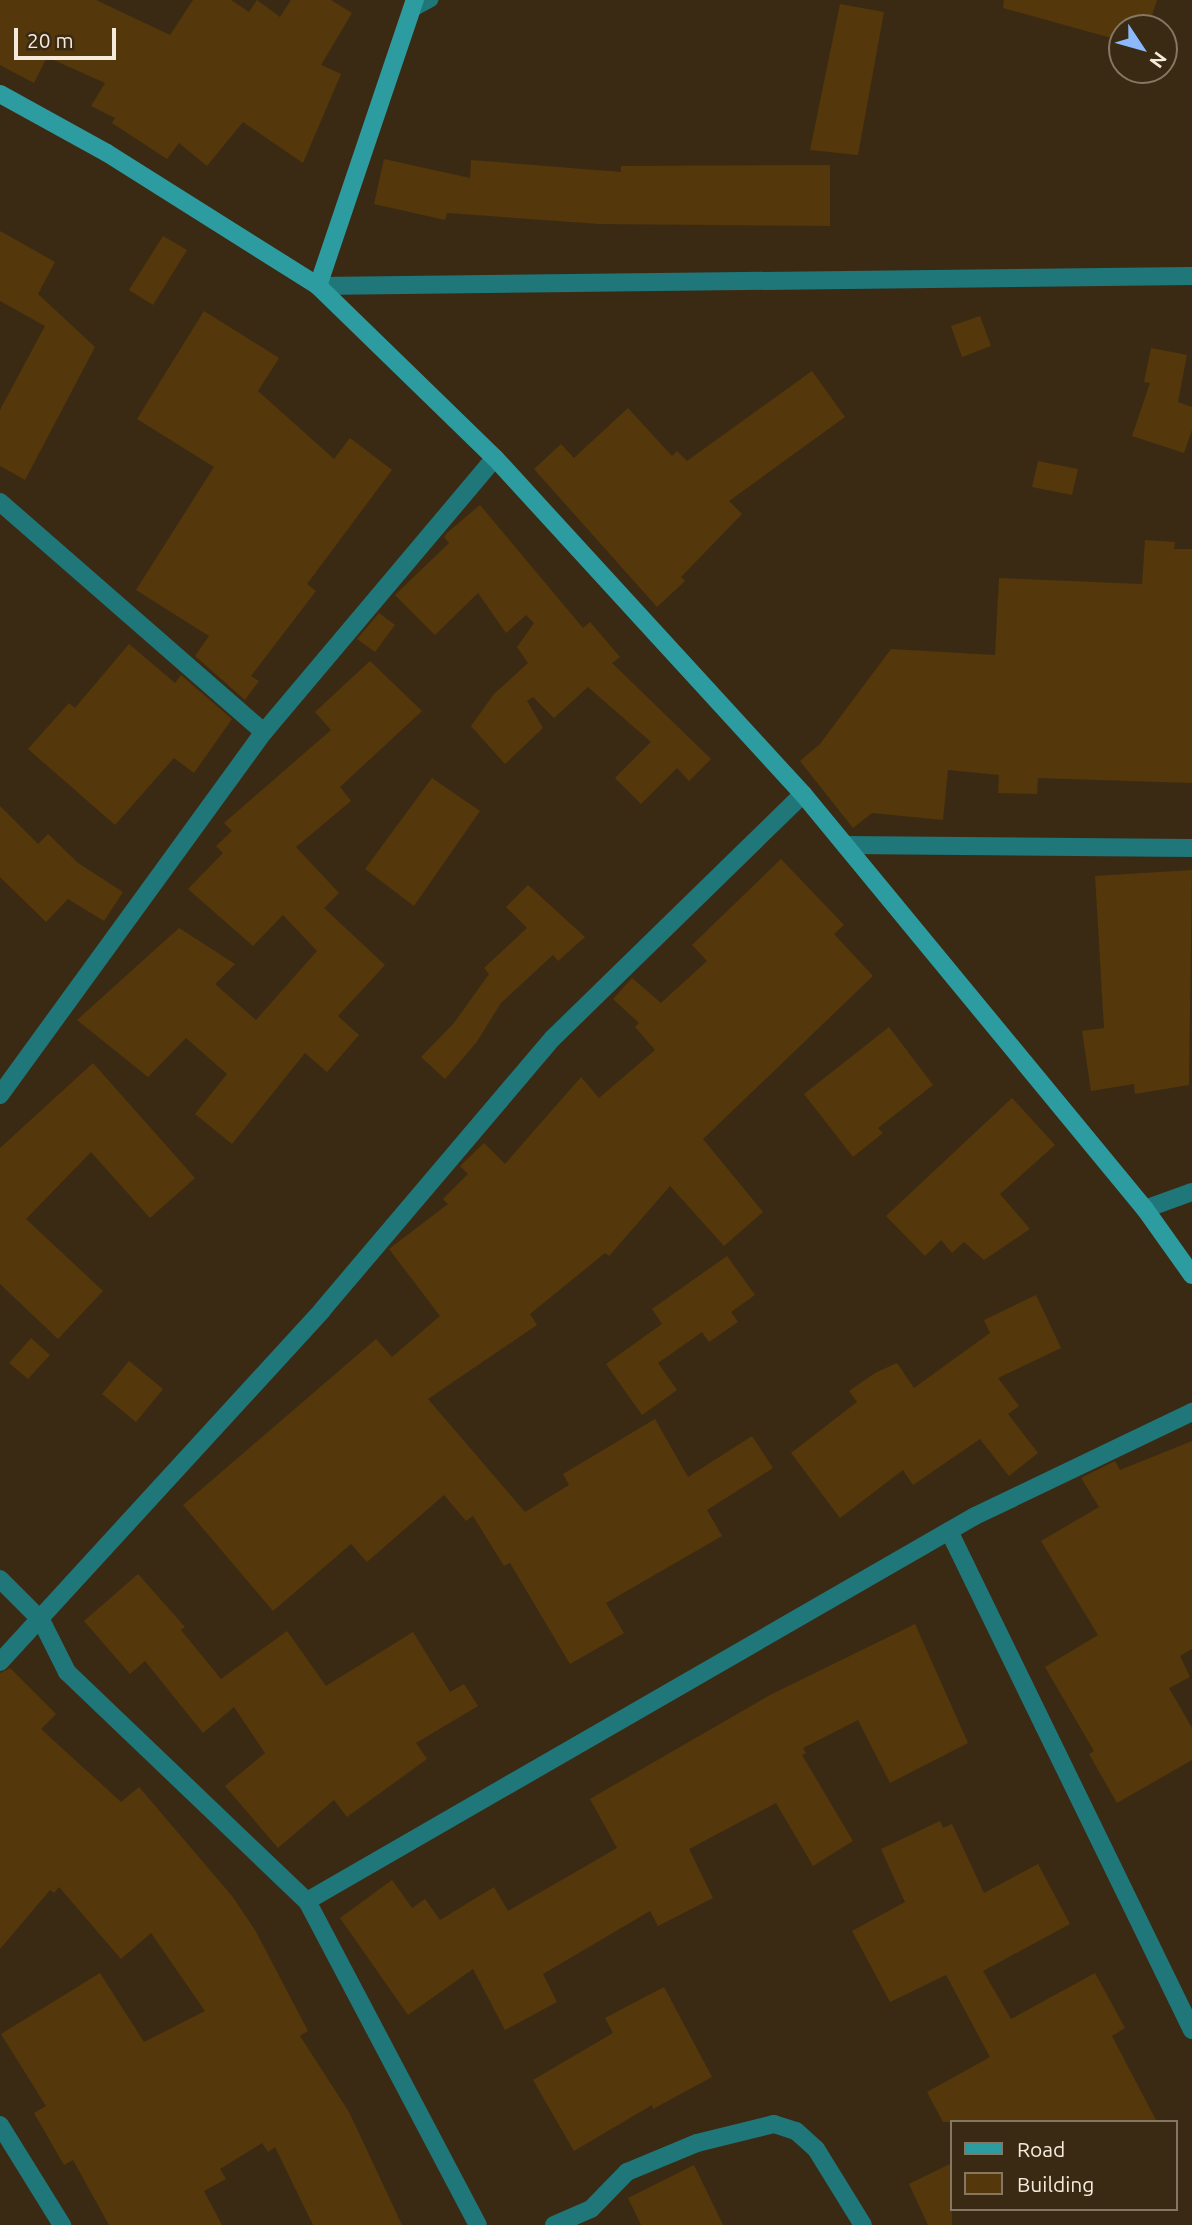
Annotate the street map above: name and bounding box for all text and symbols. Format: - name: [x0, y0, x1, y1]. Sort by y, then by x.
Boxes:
- scale bar: [18, 14, 119, 58]
- north arrow: [1108, 14, 1178, 84]
- text: 20 m: [27, 28, 74, 52]
- text: N: [1145, 48, 1171, 72]
- legend: [950, 2120, 1178, 2211]
- text: Road: [1017, 2137, 1065, 2161]
- text: Building: [1017, 2172, 1094, 2196]

